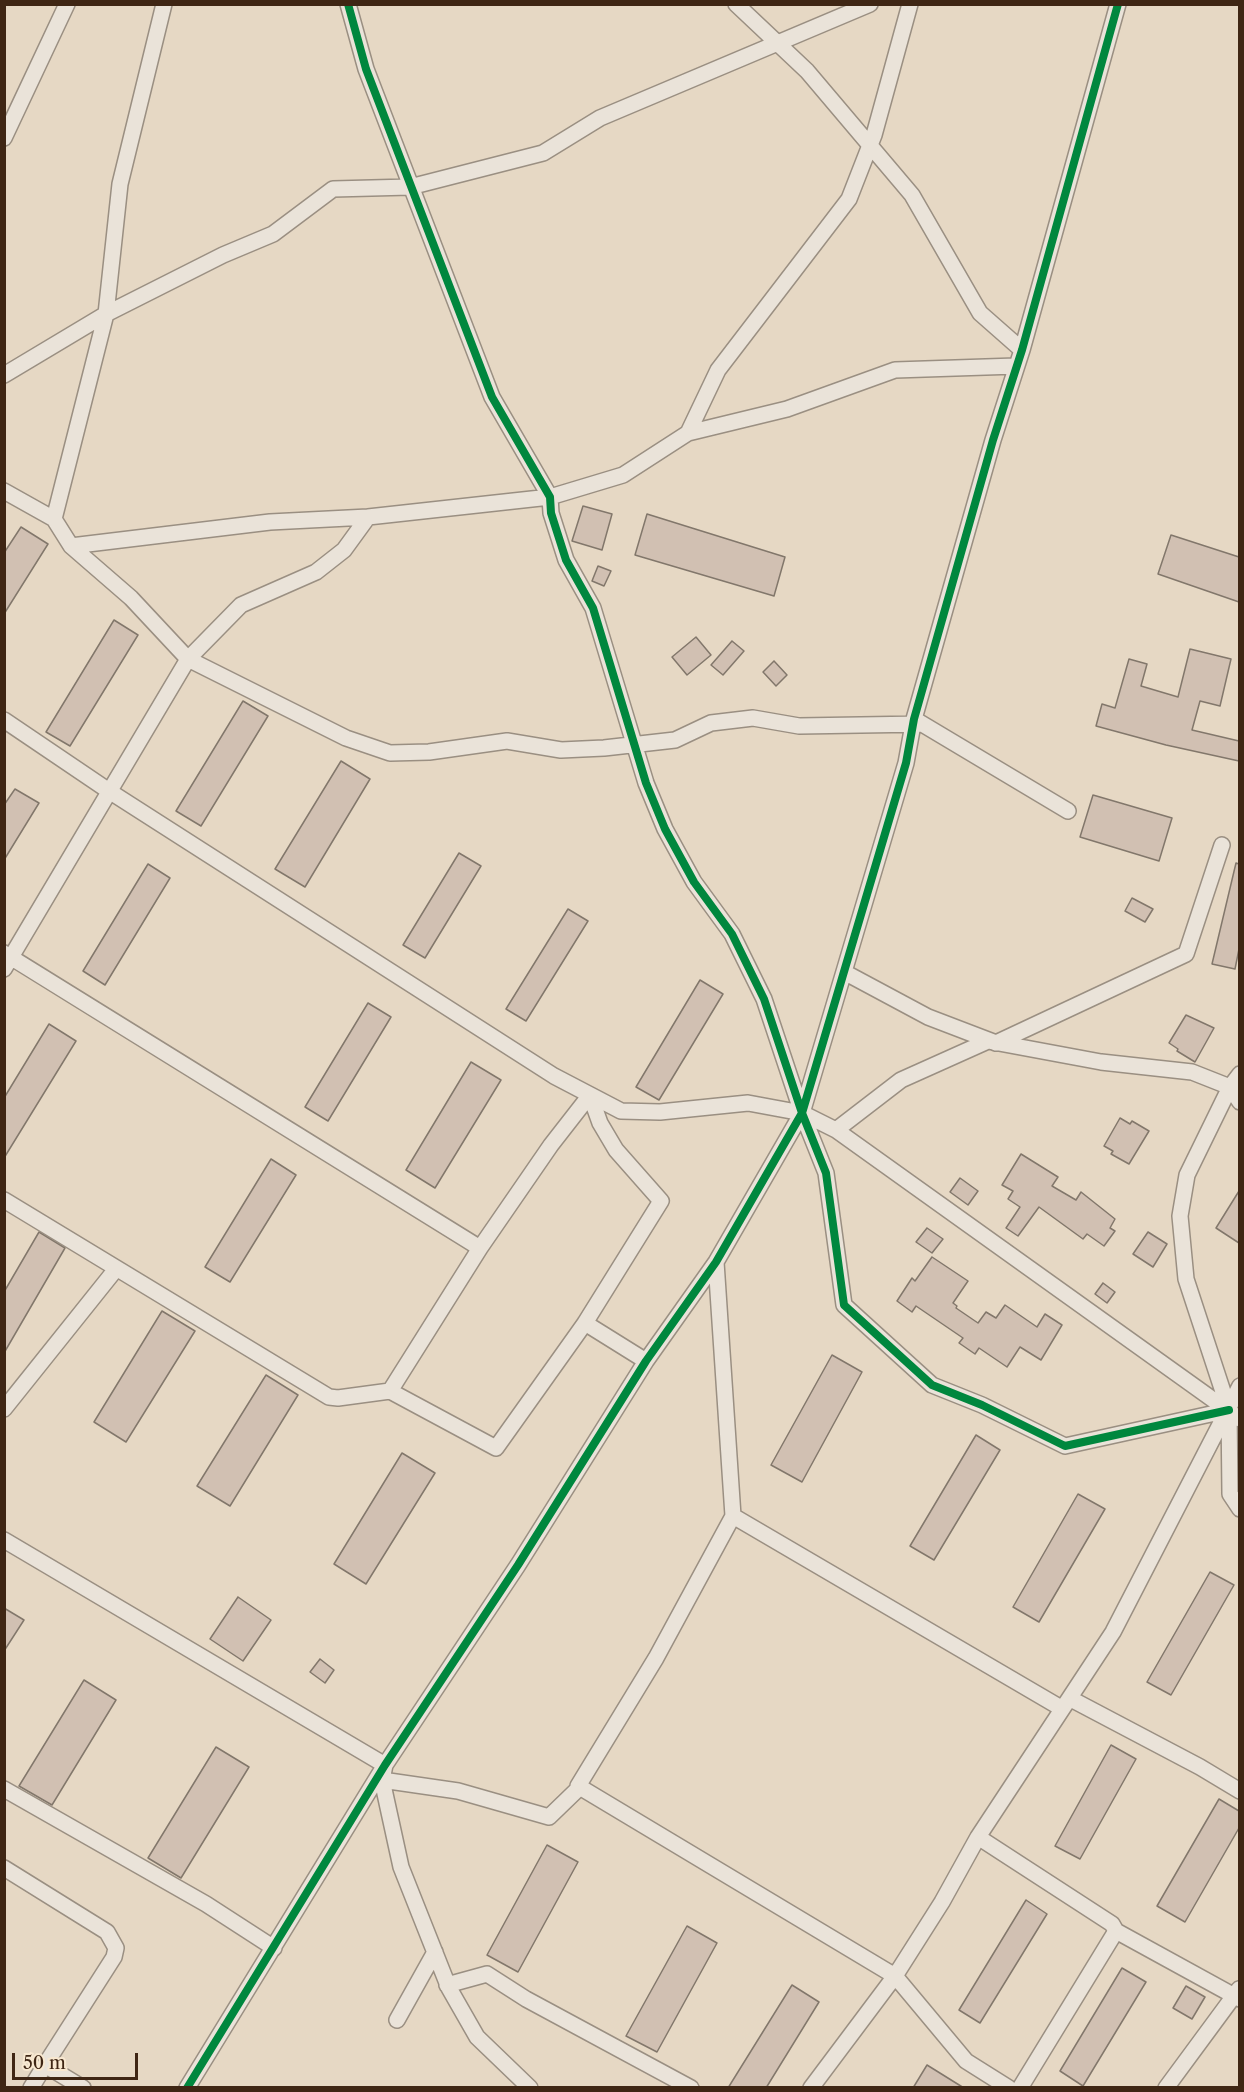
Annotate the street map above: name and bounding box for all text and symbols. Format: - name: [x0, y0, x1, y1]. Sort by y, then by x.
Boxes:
- scale bar: [15, 2041, 141, 2079]
- text: 50 m: [23, 2052, 66, 2074]

